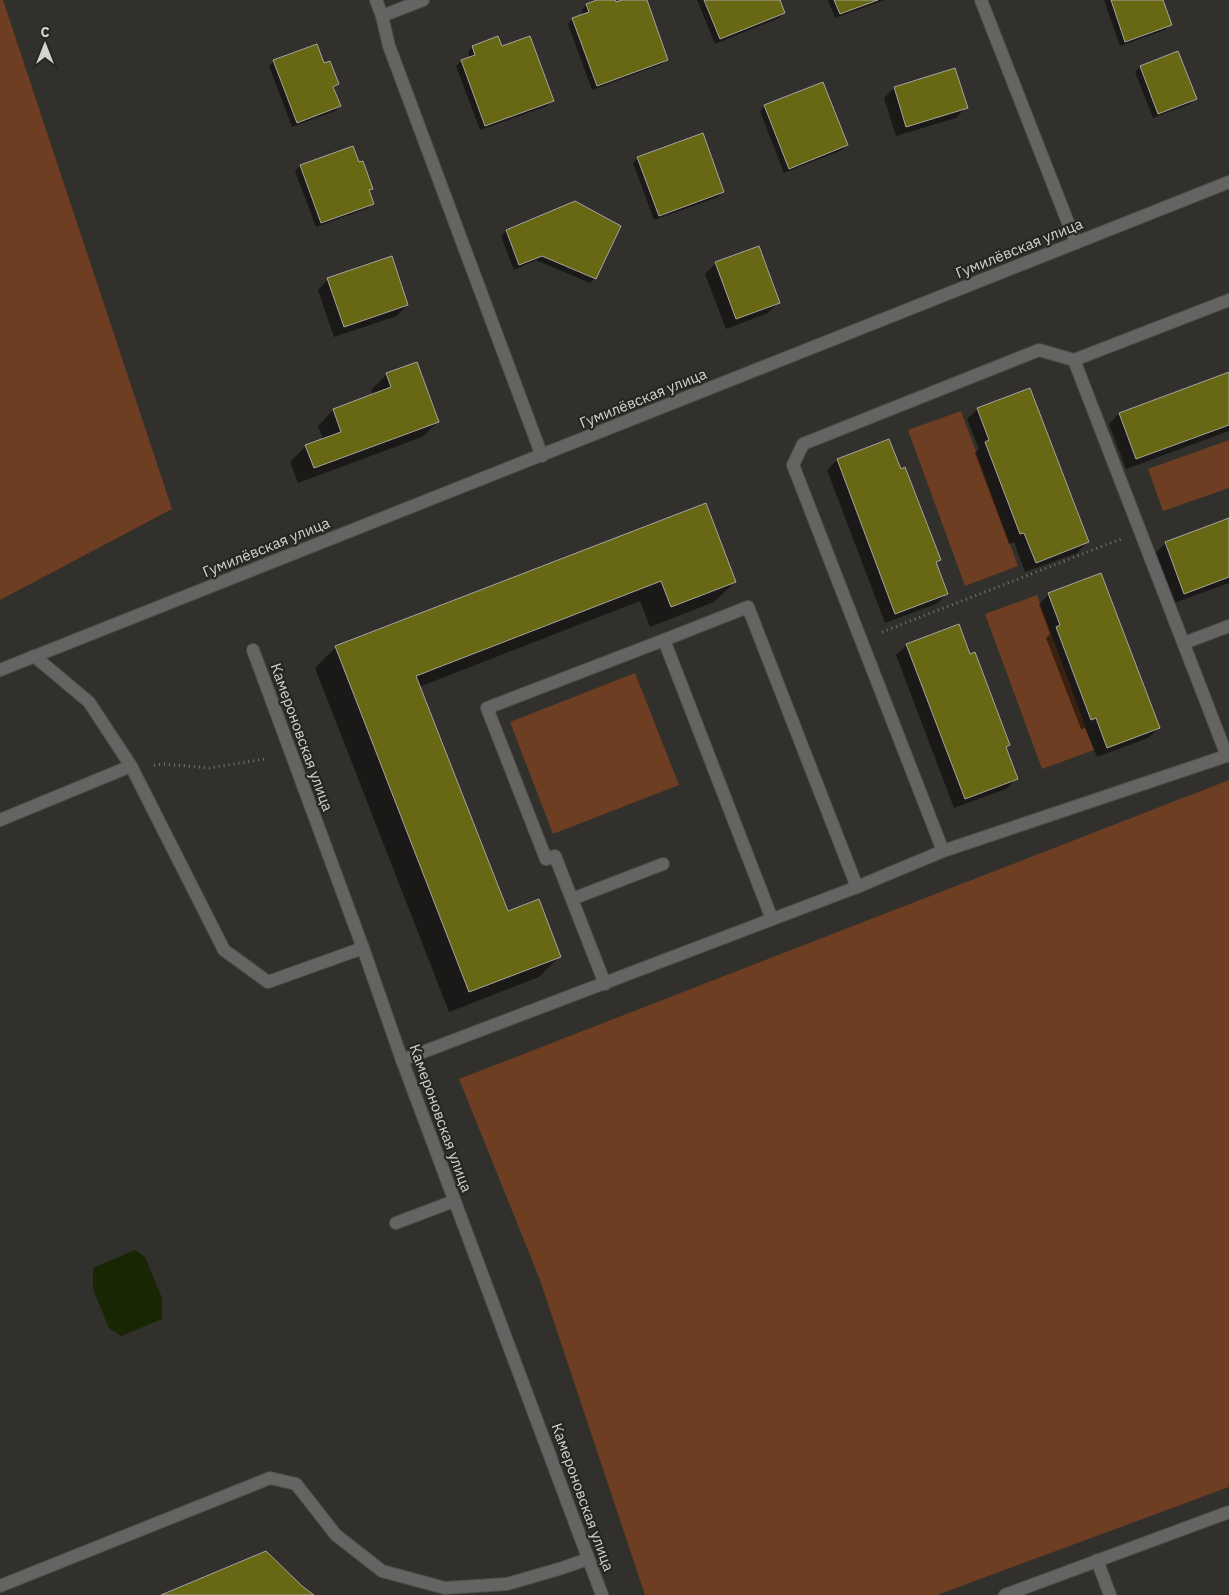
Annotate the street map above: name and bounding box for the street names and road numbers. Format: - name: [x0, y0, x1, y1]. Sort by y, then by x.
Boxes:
- street label: Гумилёвская улица: [953, 214, 1085, 282]
- street label: Гумилёвская улица: [577, 364, 709, 432]
- street label: Гумилёвская улица: [200, 513, 332, 581]
- street label: Камероновская улица: [266, 660, 338, 814]
- street label: Камероновская улица: [405, 1041, 477, 1195]
- street label: Камероновская улица: [547, 1420, 619, 1574]

